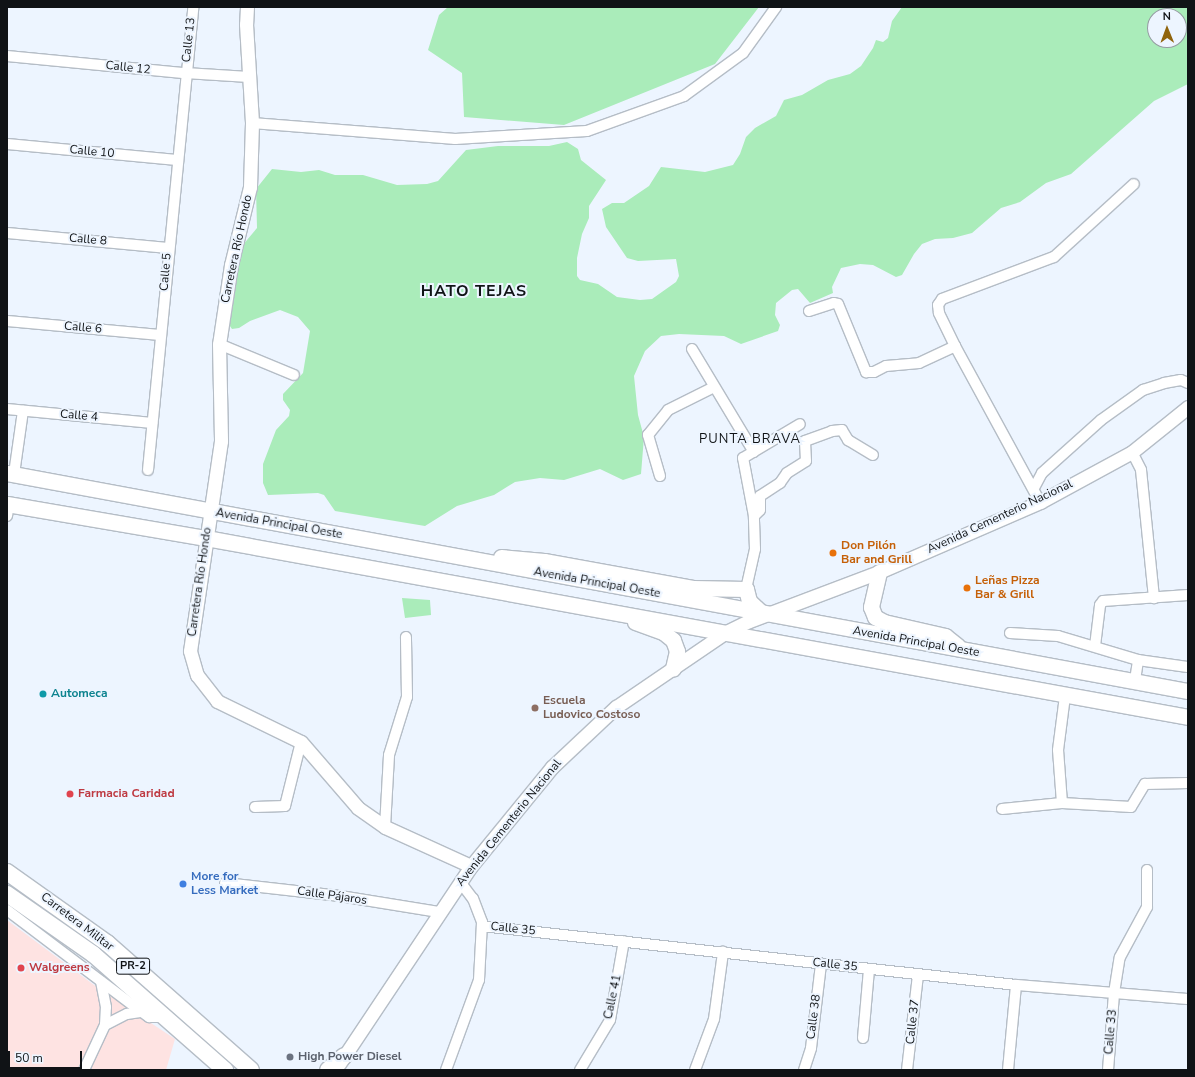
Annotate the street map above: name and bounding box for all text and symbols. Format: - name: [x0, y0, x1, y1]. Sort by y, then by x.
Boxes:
- north arrow: [1147, 8, 1187, 48]
- text: N: [1163, 9, 1171, 24]
- street label: Calle 13: [179, 17, 199, 63]
- street label: Calle 12: [105, 58, 151, 78]
- street label: Calle 10: [69, 143, 115, 161]
- street label: Carretera Río Hondo: [219, 194, 255, 304]
- street label: Calle 8: [68, 231, 108, 249]
- street label: Calle 5: [157, 252, 175, 292]
- district label: HATO TEJAS: [421, 281, 527, 301]
- street label: Calle 6: [63, 319, 103, 337]
- street label: Calle 4: [59, 407, 99, 425]
- district label: PUNTA BRAVA: [699, 431, 801, 447]
- street label: Avenida Cementerio Nacional: [925, 477, 1075, 557]
- street label: Avenida Principal Oeste: [214, 506, 344, 542]
- street label: Carretera Río Hondo: [185, 526, 215, 638]
- place label: Don Pilón Bar and Grill: [841, 539, 912, 567]
- marker: Don Pilón Bar and Grill: [828, 548, 838, 558]
- street label: Avenida Principal Oeste: [532, 565, 662, 601]
- place label: Leñas Pizza Bar & Grill: [975, 574, 1040, 602]
- marker: Leñas Pizza Bar & Grill: [962, 583, 972, 593]
- street label: Avenida Principal Oeste: [851, 624, 981, 660]
- place label: Automeca: [51, 687, 108, 701]
- marker: Automeca: [38, 689, 48, 699]
- place label: Escuela Ludovico Costoso: [543, 694, 640, 722]
- marker: Escuela Ludovico Costoso: [530, 703, 540, 713]
- street label: Avenida Cementerio Nacional: [453, 757, 565, 889]
- place label: Farmacia Caridad: [78, 787, 175, 801]
- marker: Farmacia Caridad: [65, 789, 75, 799]
- place label: More for Less Market: [191, 870, 258, 898]
- marker: More for Less Market: [178, 879, 188, 889]
- street label: Calle Pájaros: [296, 884, 368, 908]
- street label: Carretera Militar: [38, 890, 116, 954]
- street label: Calle 35: [490, 919, 536, 939]
- street label: Calle 35: [812, 955, 858, 975]
- road number: PR-2: [116, 957, 150, 975]
- place label: Walgreens: [29, 961, 90, 975]
- marker: Walgreens: [16, 963, 26, 973]
- street label: Calle 41: [601, 973, 625, 1021]
- street label: Calle 38: [804, 994, 824, 1040]
- street label: Calle 37: [903, 999, 923, 1045]
- street label: Calle 33: [1102, 1009, 1120, 1055]
- scale bar: [10, 1043, 84, 1069]
- text: 50 m: [15, 1050, 43, 1066]
- place label: High Power Diesel: [298, 1050, 402, 1064]
- marker: High Power Diesel: [285, 1052, 295, 1062]

